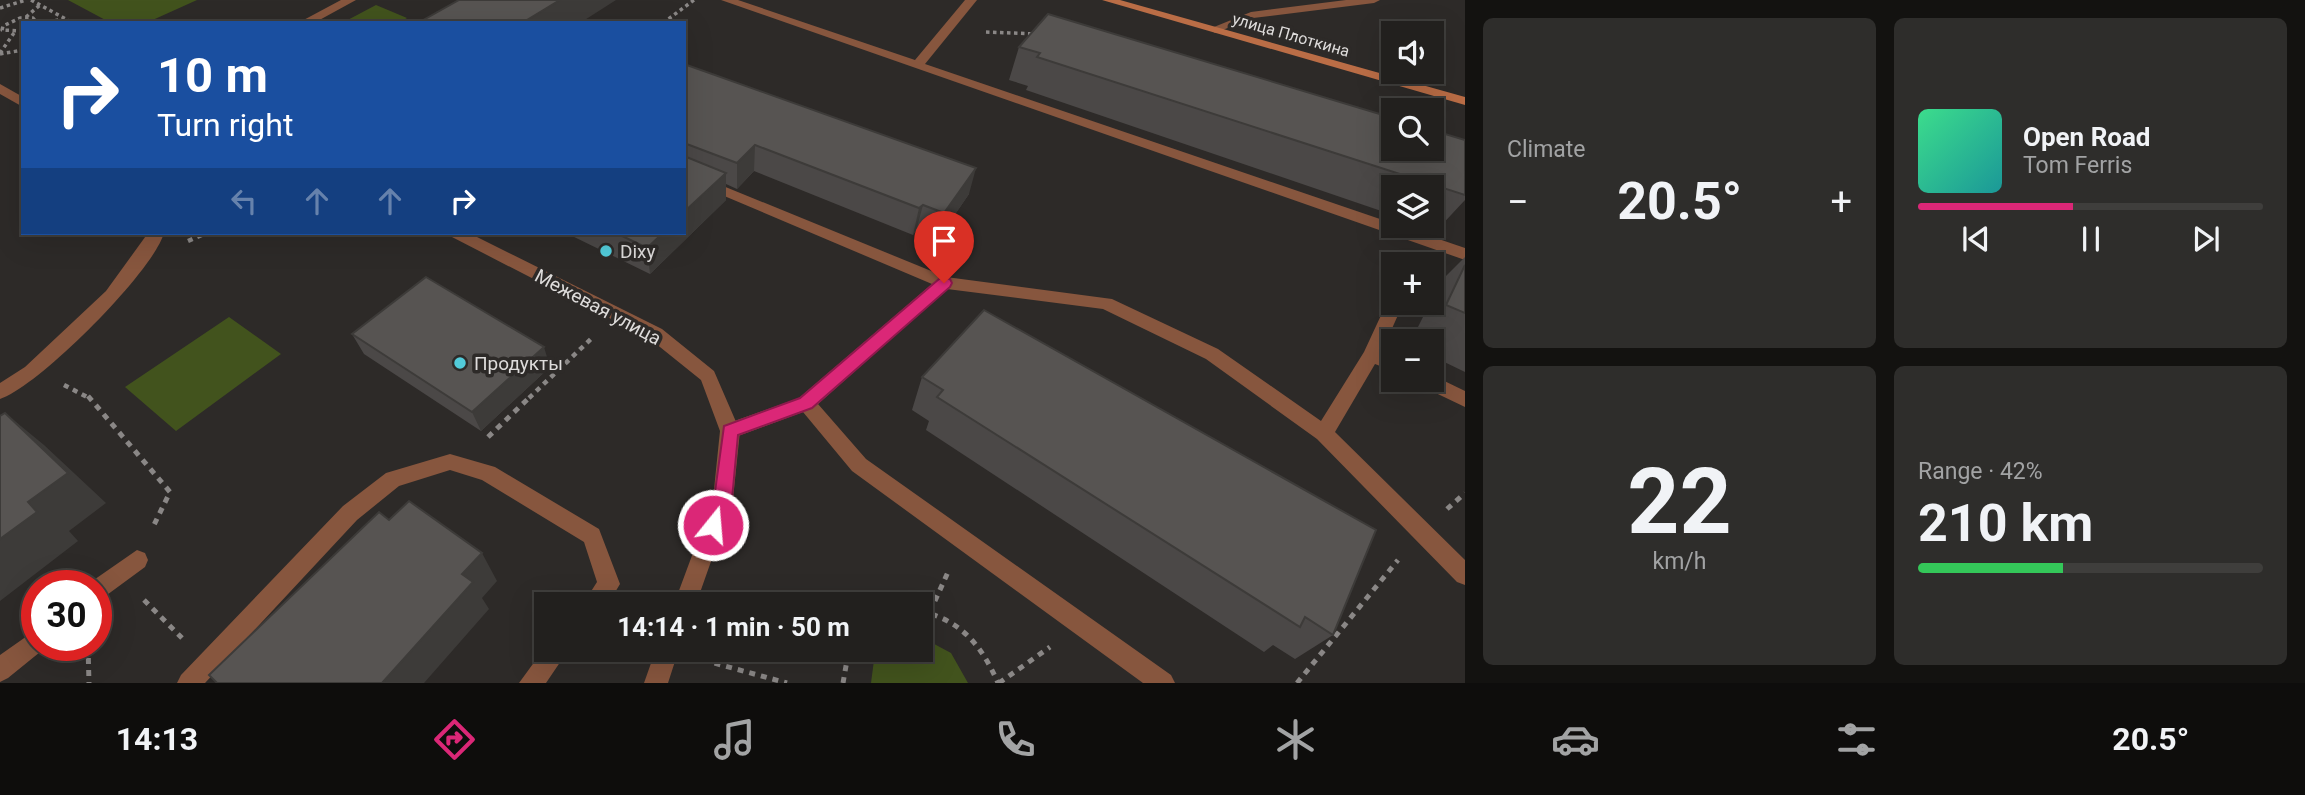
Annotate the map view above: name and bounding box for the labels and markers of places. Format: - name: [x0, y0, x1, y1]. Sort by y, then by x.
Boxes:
- pin: [914, 211, 974, 283]
- place label: Dixy: [620, 240, 656, 263]
- marker: Dixy: [598, 243, 614, 259]
- place label: Продукты: [474, 352, 563, 375]
- marker: Продукты: [452, 355, 468, 371]

